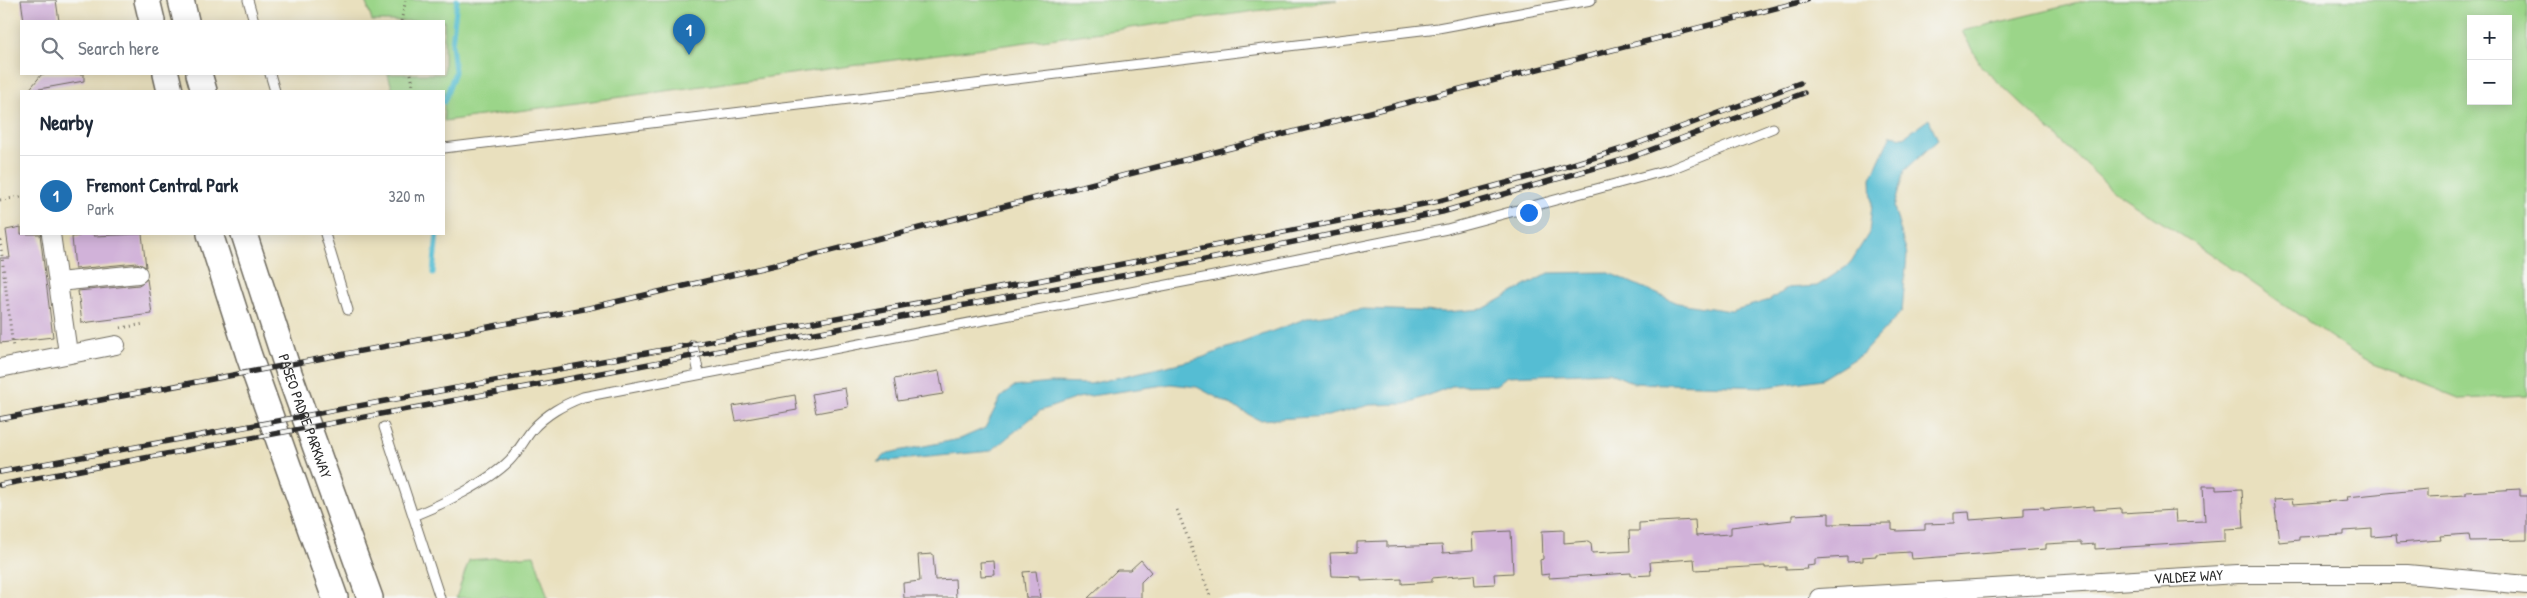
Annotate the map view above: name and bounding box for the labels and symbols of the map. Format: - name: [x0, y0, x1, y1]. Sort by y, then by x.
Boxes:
- pin: 1: [673, 14, 705, 55]
- your location: [1516, 200, 1542, 226]
- street label: PASEO PADRE PARKWAY: [273, 351, 337, 482]
- street label: VALDEZ WAY: [2153, 564, 2224, 589]

